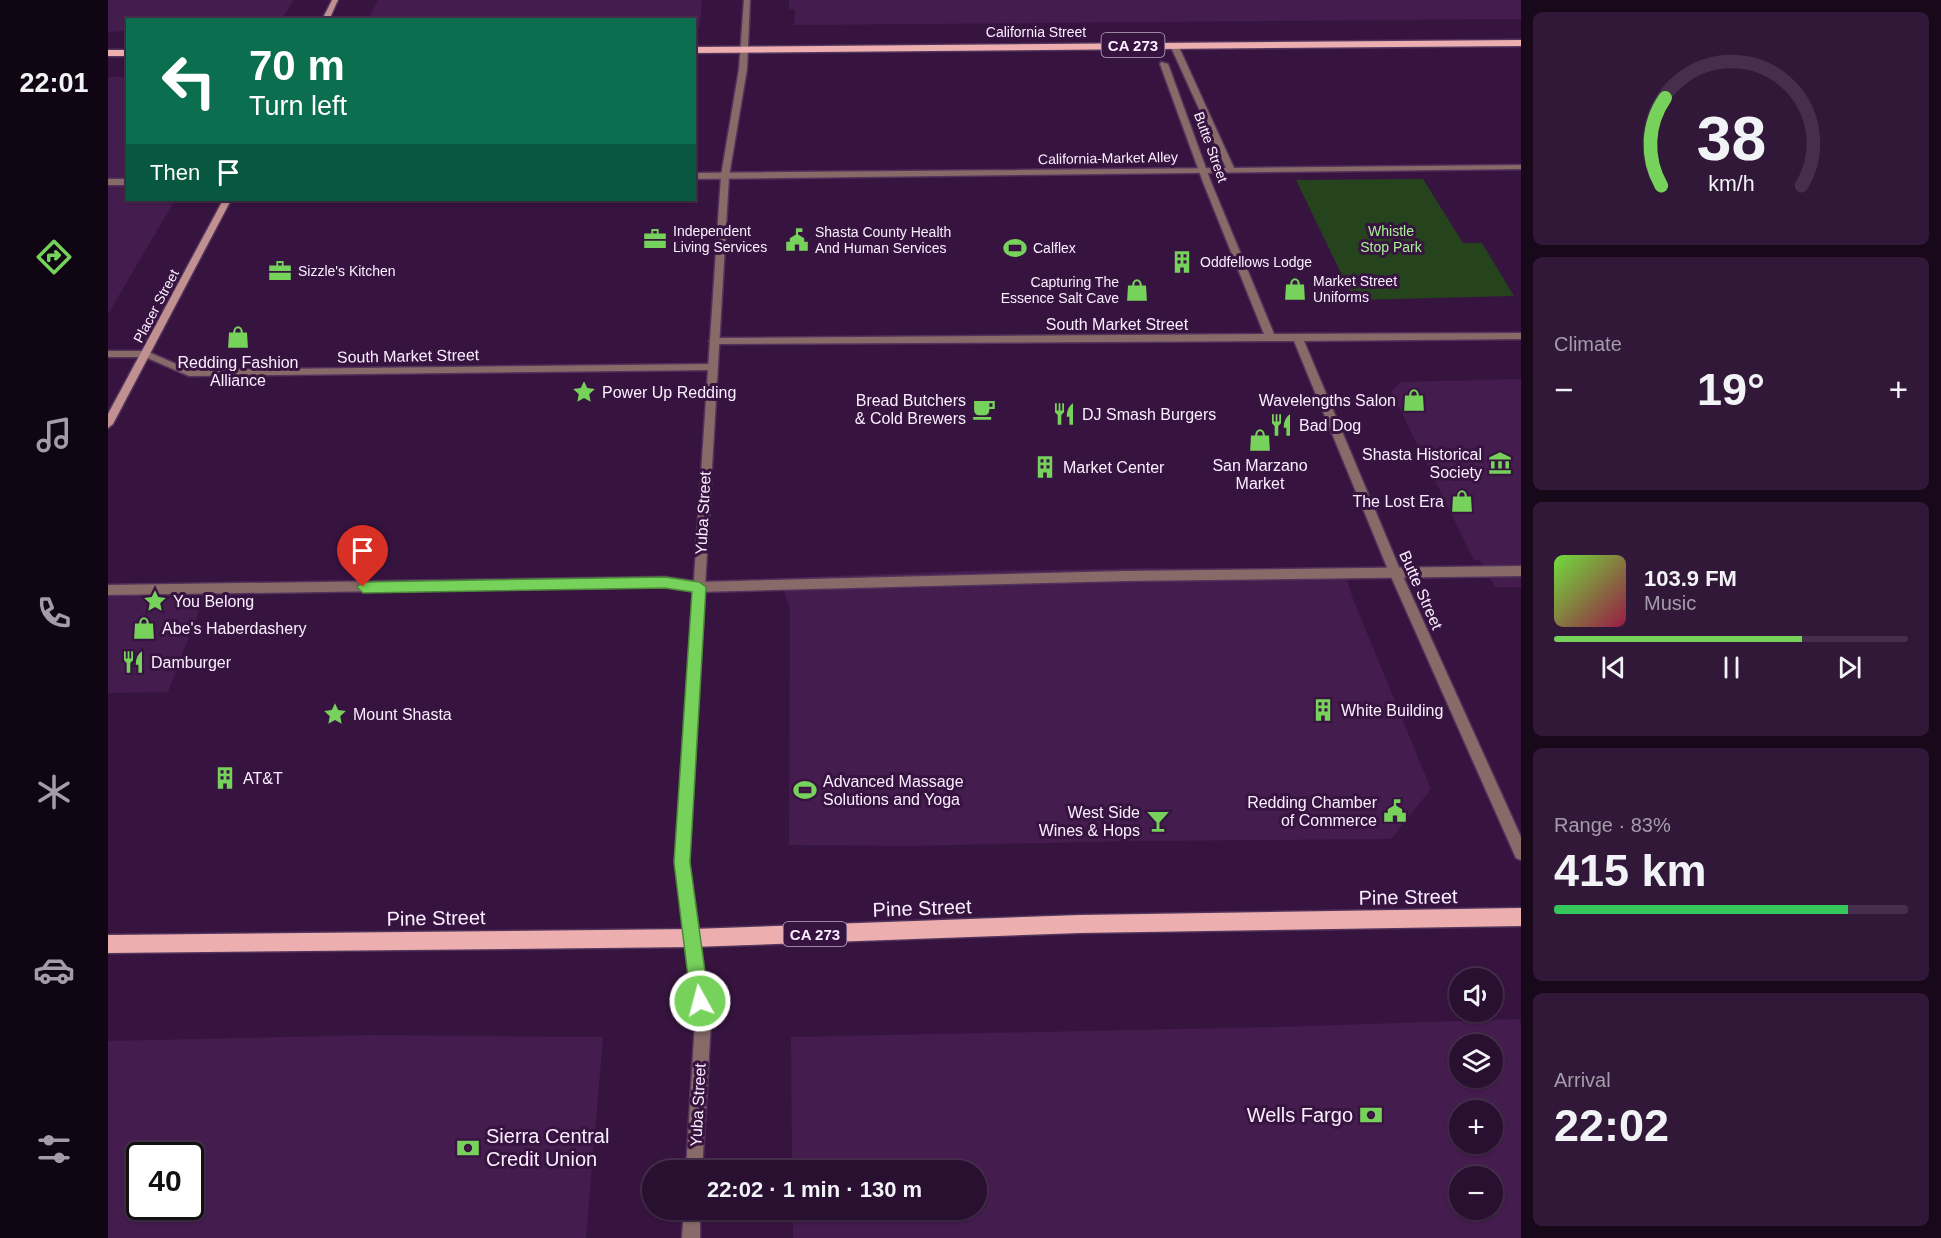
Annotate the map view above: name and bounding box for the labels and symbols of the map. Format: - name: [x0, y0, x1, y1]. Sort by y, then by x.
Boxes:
- street label: California Street: [986, 24, 1086, 40]
- road number: CA 273: [1102, 33, 1164, 57]
- street label: Butte Street: [1191, 110, 1231, 185]
- street label: California-Market Alley: [1038, 149, 1178, 167]
- place label: Independent Living Services: [673, 223, 767, 255]
- park label: Whistle Stop Park: [1360, 223, 1423, 255]
- place label: Shasta County Health And Human Services: [815, 224, 951, 256]
- office icon: Independent Living Services: [642, 226, 668, 252]
- public building icon: Shasta County Health And Human Services: [784, 227, 810, 253]
- sports icon: Calflex: [1002, 235, 1028, 261]
- place label: Calflex: [1033, 240, 1076, 256]
- building icon: Oddfellows Lodge: [1169, 249, 1195, 275]
- place label: Oddfellows Lodge: [1200, 254, 1312, 270]
- office icon: Sizzle's Kitchen: [267, 258, 293, 284]
- place label: Sizzle's Kitchen: [298, 263, 396, 279]
- street label: Placer Street: [130, 266, 182, 345]
- place label: Market Street Uniforms: [1313, 273, 1397, 305]
- place label: Capturing The Essence Salt Cave: [1001, 274, 1119, 306]
- shop icon: Market Street Uniforms: [1282, 276, 1308, 302]
- shop icon: Capturing The Essence Salt Cave: [1124, 277, 1150, 303]
- street label: South Market Street: [1046, 316, 1189, 333]
- shop icon: Redding Fashion Alliance: [225, 324, 251, 350]
- street label: South Market Street: [337, 346, 480, 366]
- place label: Redding Fashion Alliance: [178, 354, 298, 389]
- place icon: Power Up Redding: [571, 379, 597, 405]
- place label: Power Up Redding: [602, 384, 736, 401]
- shop icon: Wavelengths Salon: [1401, 387, 1427, 413]
- place label: Bread Butchers & Cold Brewers: [855, 392, 966, 427]
- place label: Wavelengths Salon: [1259, 392, 1396, 409]
- cafe icon: Bread Butchers & Cold Brewers: [971, 396, 997, 422]
- restaurant icon: DJ Smash Burgers: [1051, 401, 1077, 427]
- place label: DJ Smash Burgers: [1082, 406, 1216, 423]
- restaurant icon: Bad Dog: [1268, 412, 1294, 438]
- place label: Bad Dog: [1299, 417, 1361, 434]
- shop icon: San Marzano Market: [1247, 427, 1273, 453]
- place label: Shasta Historical Society: [1362, 446, 1482, 481]
- museum icon: Shasta Historical Society: [1487, 450, 1513, 476]
- building icon: Market Center: [1032, 454, 1058, 480]
- place label: San Marzano Market: [1212, 457, 1308, 492]
- place label: Market Center: [1063, 459, 1165, 476]
- street label: Yuba Street: [692, 470, 714, 555]
- shop icon: The Lost Era: [1449, 488, 1475, 514]
- place label: The Lost Era: [1352, 493, 1444, 510]
- pin: [337, 525, 388, 587]
- street label: Butte Street: [1396, 548, 1446, 633]
- place icon: You Belong: [142, 588, 168, 614]
- place label: You Belong: [173, 593, 254, 610]
- shop icon: Abe's Haberdashery: [131, 615, 157, 641]
- place label: Abe's Haberdashery: [162, 620, 306, 637]
- restaurant icon: Damburger: [120, 649, 146, 675]
- place label: Damburger: [151, 654, 232, 671]
- building icon: White Building: [1310, 697, 1336, 723]
- place icon: Mount Shasta: [322, 701, 348, 727]
- place label: White Building: [1341, 702, 1443, 719]
- place label: Mount Shasta: [353, 706, 452, 723]
- building icon: AT&T: [212, 765, 238, 791]
- place label: AT&T: [243, 770, 283, 787]
- place label: Advanced Massage Solutions and Yoga: [823, 773, 964, 808]
- sports icon: Advanced Massage Solutions and Yoga: [792, 777, 818, 803]
- place label: Redding Chamber of Commerce: [1247, 794, 1378, 829]
- public building icon: Redding Chamber of Commerce: [1382, 798, 1408, 824]
- place label: West Side Wines & Hops: [1039, 804, 1140, 839]
- bar icon: West Side Wines & Hops: [1145, 808, 1171, 834]
- street label: Pine Street: [1358, 885, 1458, 909]
- street label: Pine Street: [872, 895, 972, 921]
- street label: Pine Street: [386, 906, 486, 930]
- road number: CA 273: [784, 922, 846, 946]
- position arrow: [668, 969, 732, 1033]
- street label: Yuba Street: [687, 1062, 709, 1147]
- bank icon: Wells Fargo: [1358, 1102, 1384, 1128]
- place label: Wells Fargo: [1247, 1104, 1353, 1126]
- place label: Sierra Central Credit Union: [486, 1125, 609, 1170]
- bank icon: Sierra Central Credit Union: [455, 1135, 481, 1161]
- speed limit sign: 40: [126, 1142, 204, 1220]

